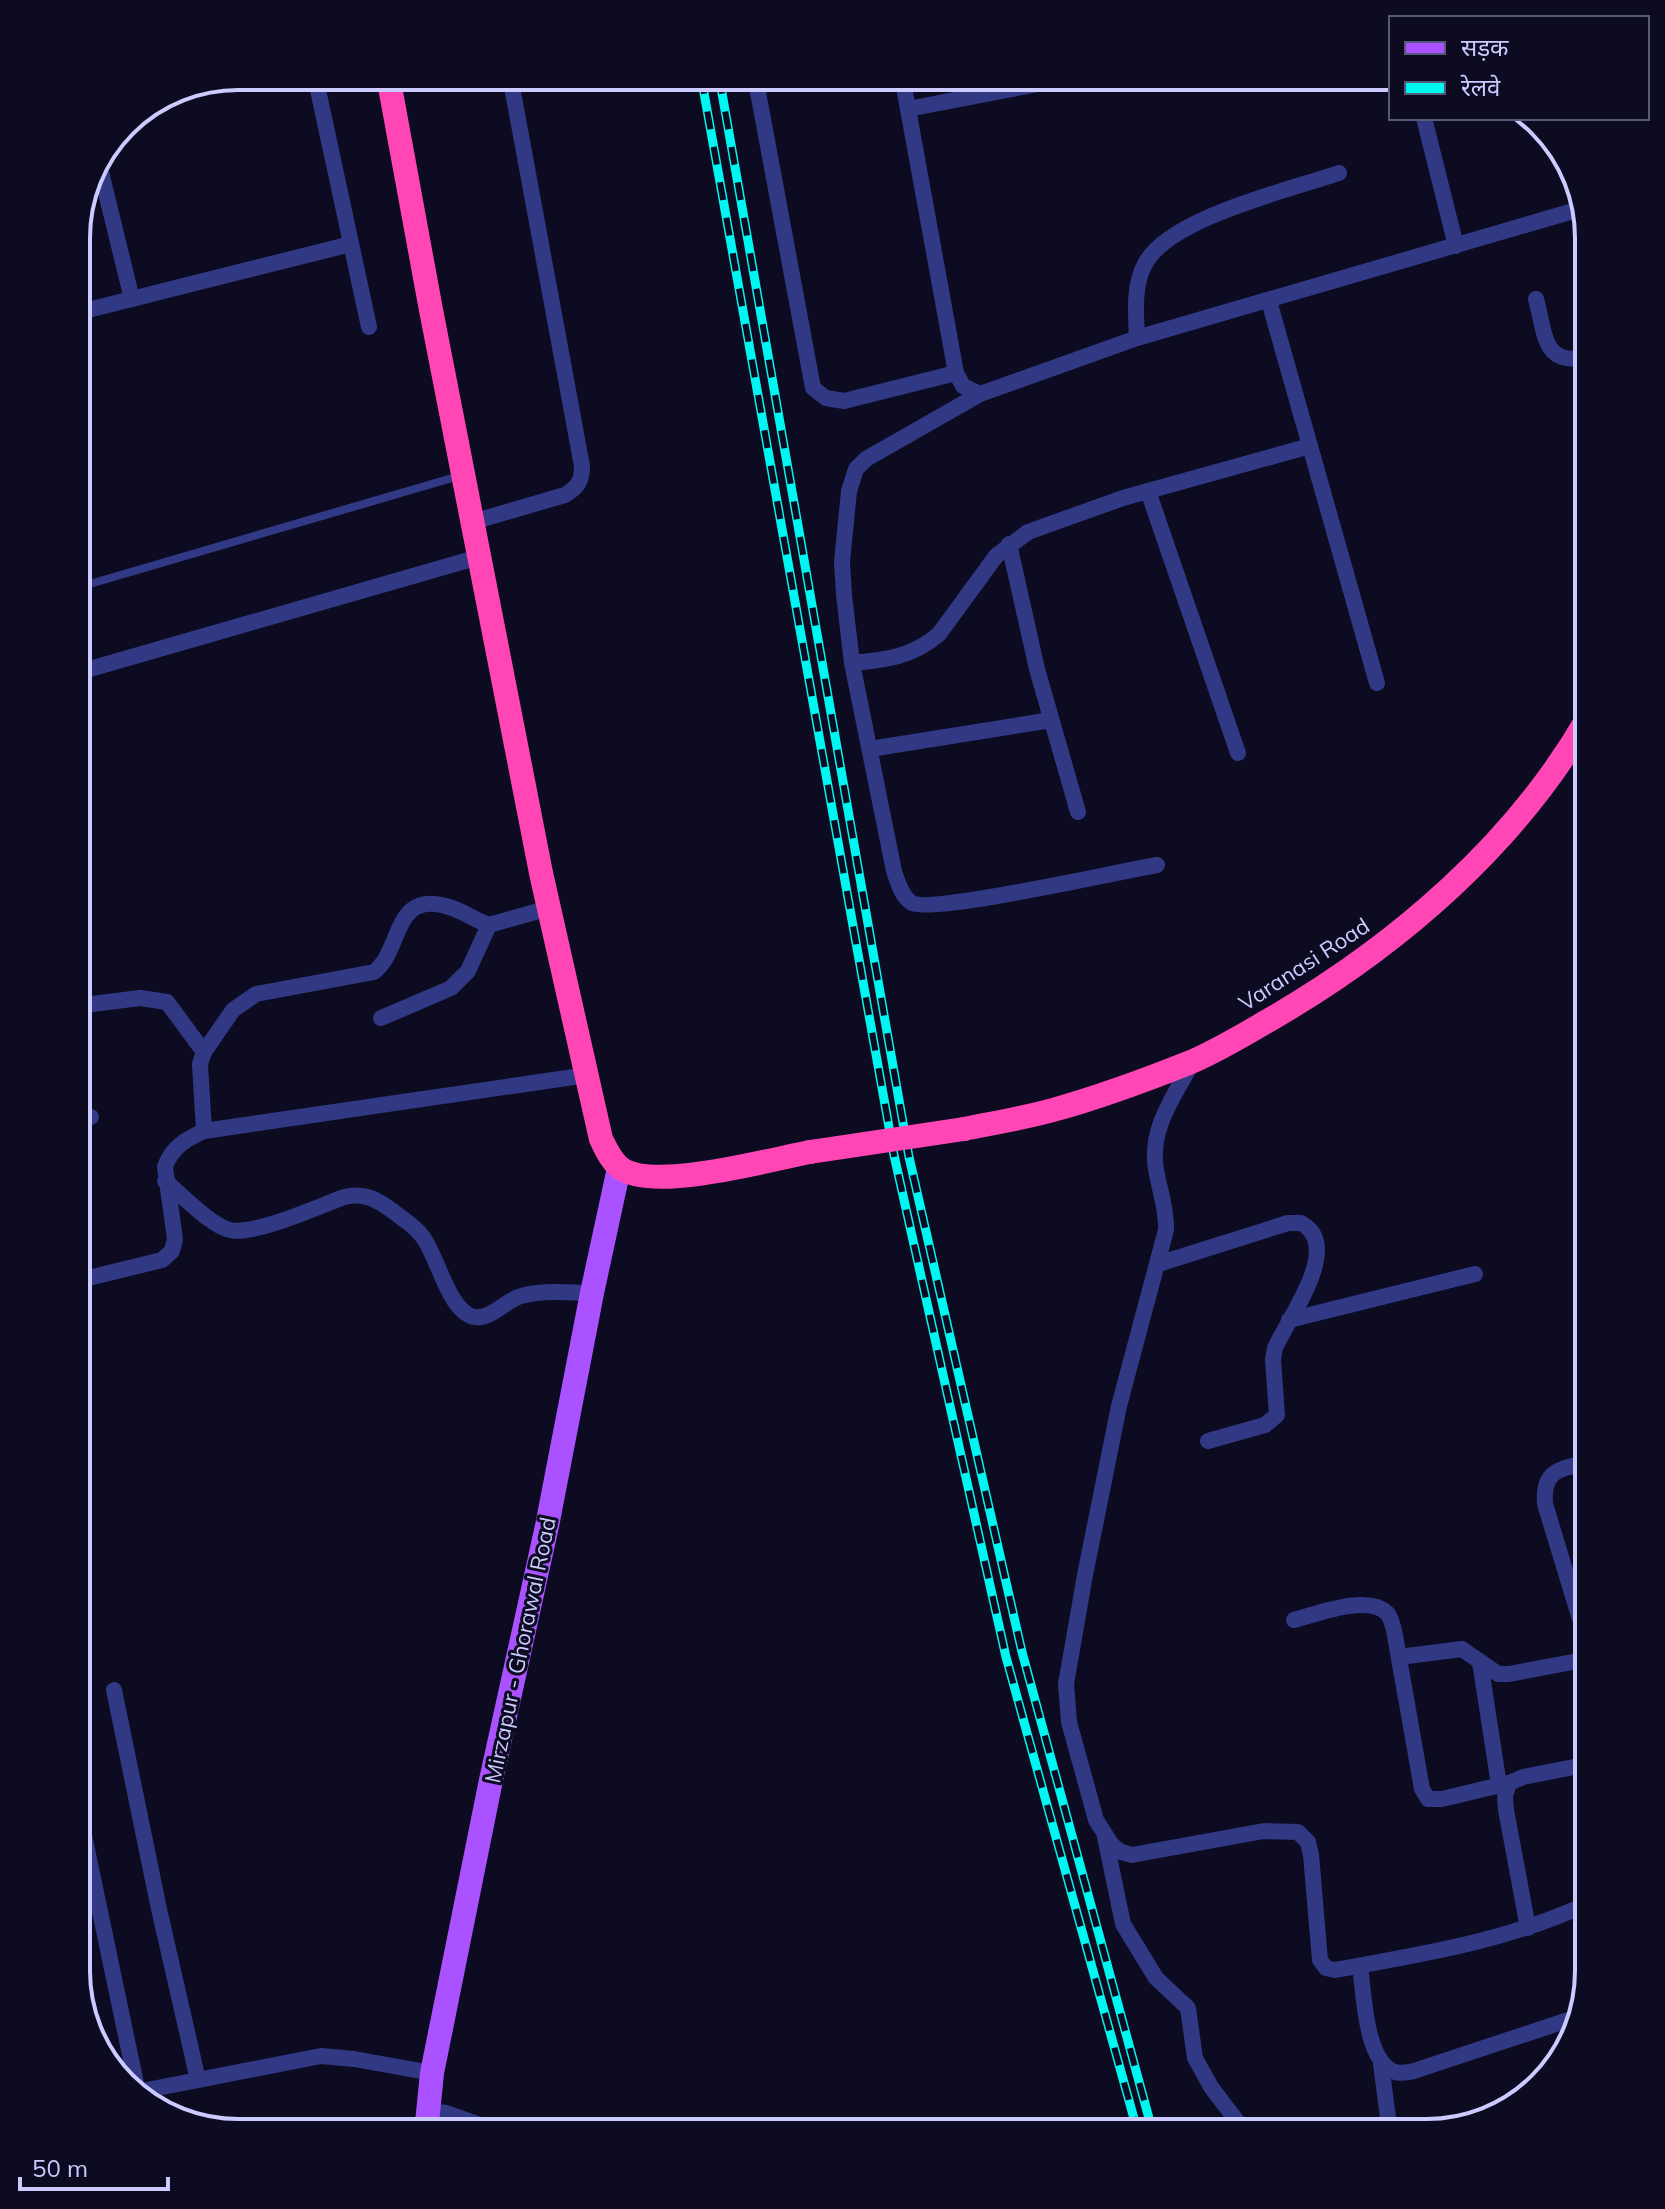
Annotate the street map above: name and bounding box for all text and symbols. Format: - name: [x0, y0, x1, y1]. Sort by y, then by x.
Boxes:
- legend: [1389, 16, 1649, 120]
- text: सड़क: [1461, 32, 1509, 62]
- text: रेलवे: [1460, 72, 1501, 102]
- street label: Varanasi Road: [1233, 911, 1375, 1017]
- street label: Mirzapur - Ghorawal Road: [478, 1515, 562, 1785]
- scale bar: [20, 2141, 168, 2191]
- text: 50 m: [32, 2153, 88, 2183]

